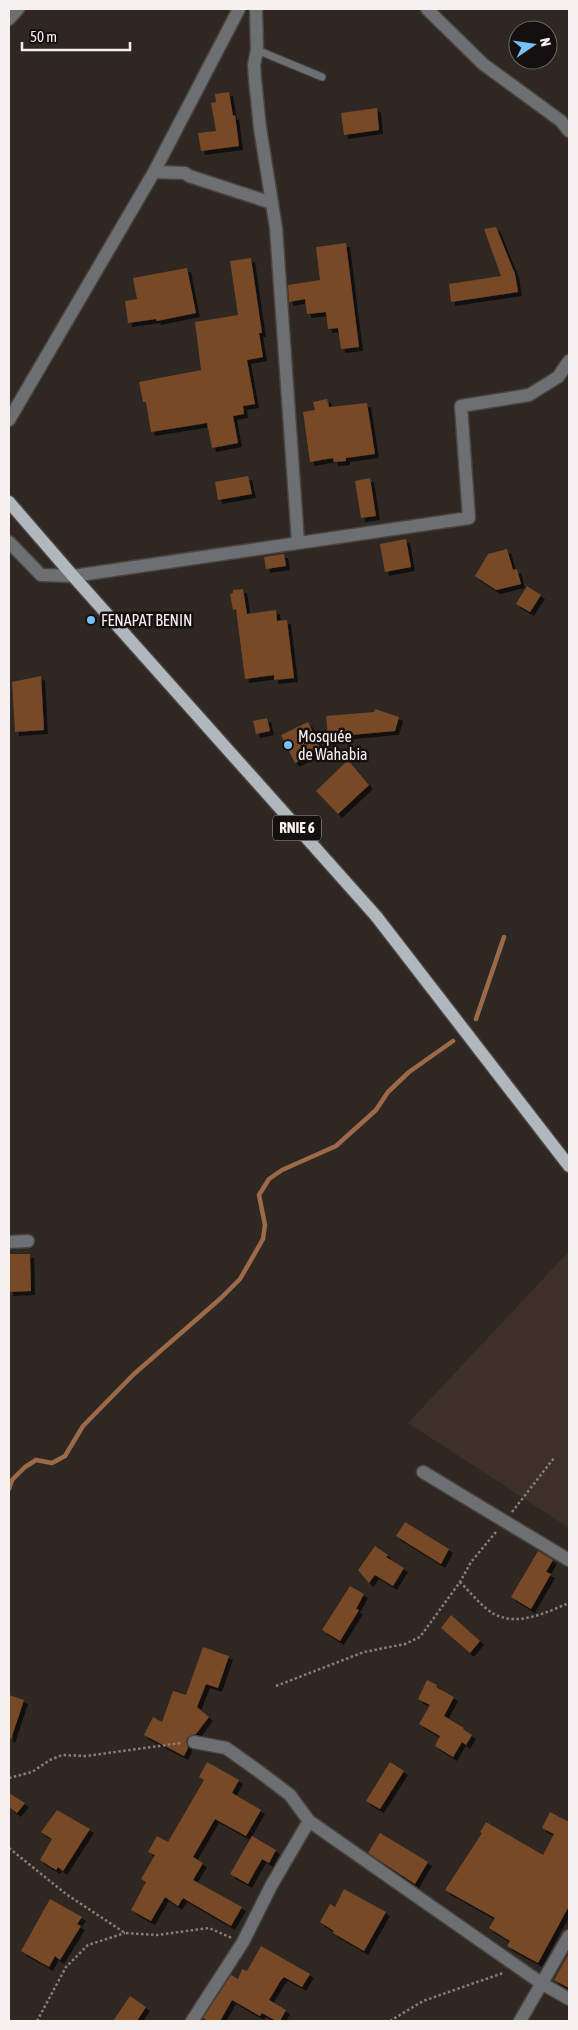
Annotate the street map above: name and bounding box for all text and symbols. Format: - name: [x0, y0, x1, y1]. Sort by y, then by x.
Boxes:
- scale bar: [22, 20, 130, 52]
- north arrow: [508, 20, 558, 70]
- text: 50 m: [30, 28, 57, 45]
- text: N: [537, 36, 554, 48]
- place label: FENAPAT BENIN: [101, 611, 193, 629]
- marker: FENAPAT BENIN: [85, 614, 97, 626]
- place label: Mosquée de Wahabia: [298, 727, 368, 763]
- marker: Mosquée de Wahabia: [282, 739, 294, 751]
- road number: RNIE 6: [273, 816, 321, 840]

